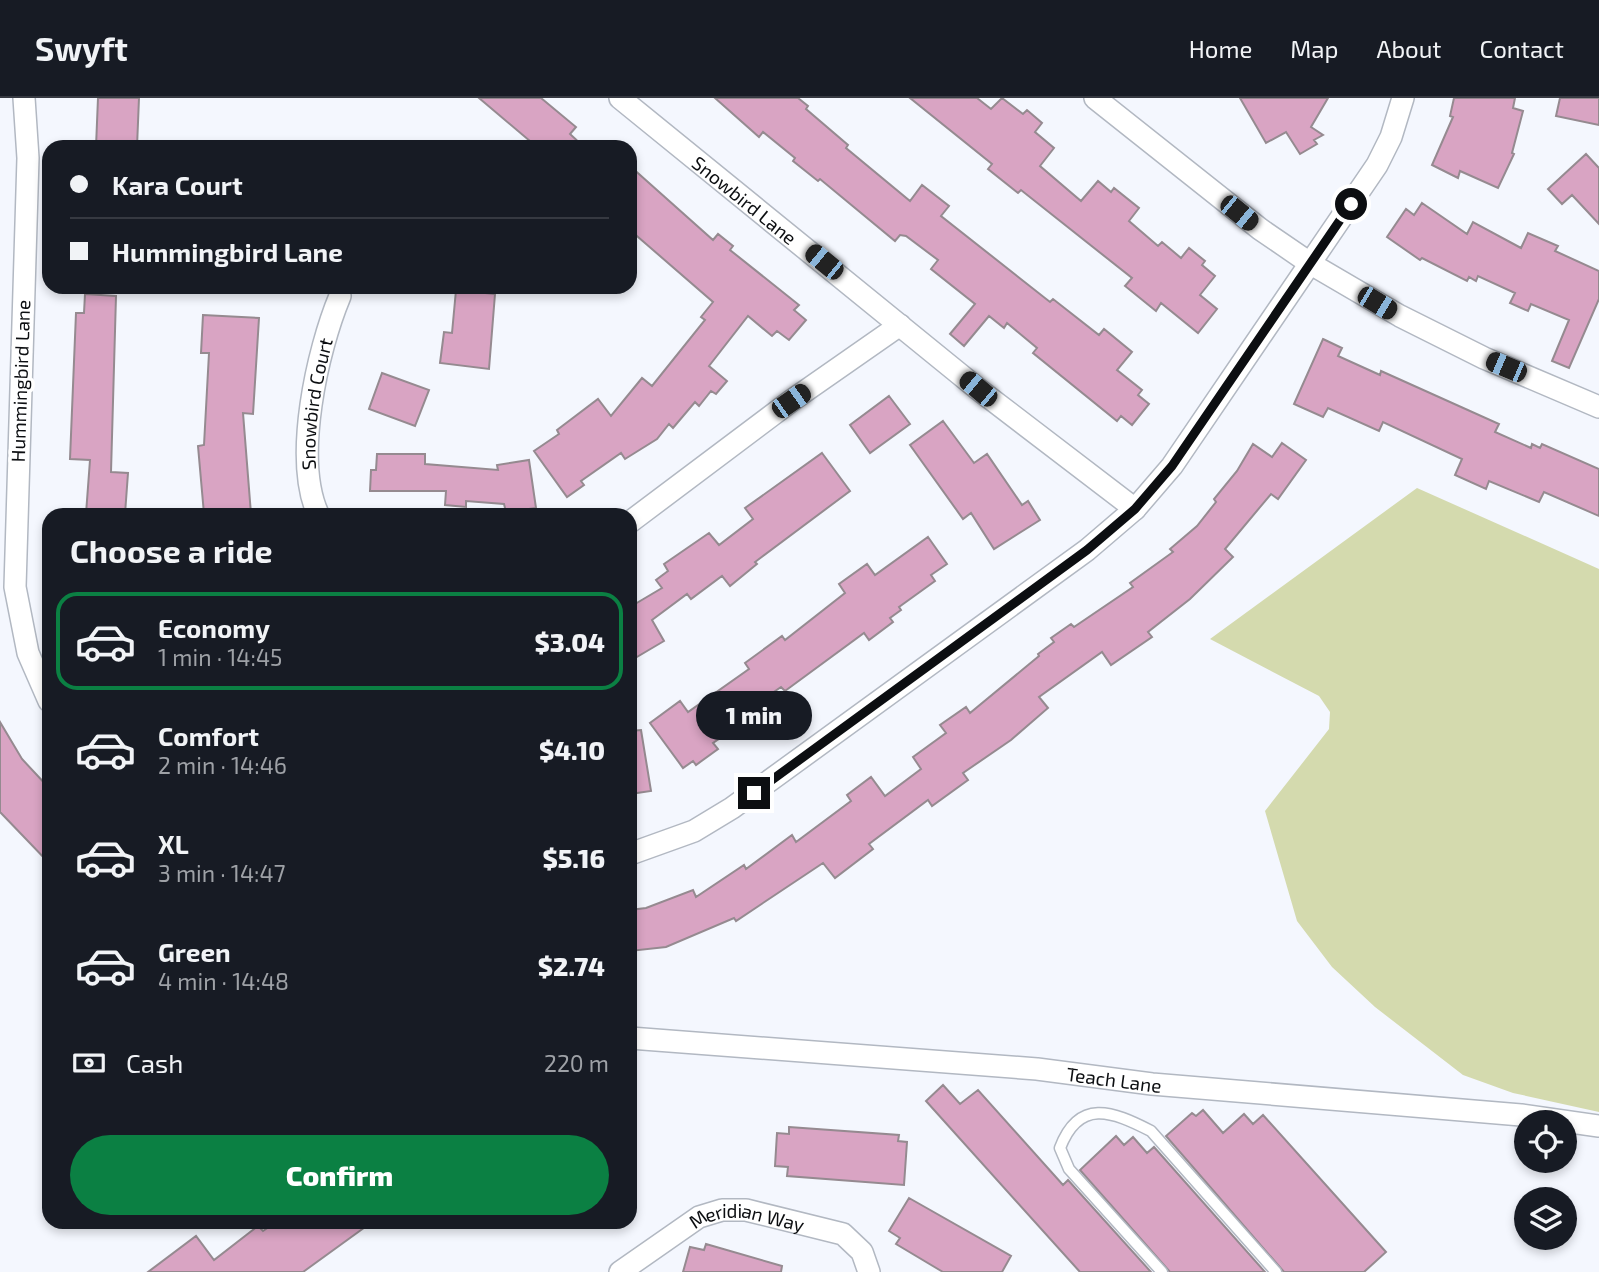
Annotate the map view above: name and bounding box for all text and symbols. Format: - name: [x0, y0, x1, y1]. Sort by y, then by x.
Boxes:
- text: Swyft: [35, 28, 128, 68]
- text: Home: [1189, 34, 1252, 63]
- text: Map: [1290, 34, 1338, 63]
- text: About: [1376, 34, 1442, 63]
- text: Contact: [1480, 34, 1564, 63]
- street label: Snowbird Lane: [688, 150, 802, 249]
- text: Kara Court: [112, 169, 243, 200]
- route start: [1335, 188, 1367, 220]
- car: [1217, 192, 1262, 234]
- text: Hummingbird Lane: [112, 236, 343, 267]
- car: [802, 241, 847, 283]
- car: [1354, 283, 1401, 323]
- street label: Hummingbird Lane: [6, 299, 34, 463]
- street label: Snowbird Court: [296, 335, 336, 471]
- car: [1483, 349, 1530, 385]
- car: [956, 367, 1001, 411]
- car: [768, 380, 815, 422]
- text: Choose a ride: [70, 531, 273, 569]
- icon: car: [74, 610, 137, 673]
- text: Economy: [158, 612, 270, 643]
- text: $3.04: [535, 626, 605, 657]
- text: 1 min · 14:45: [158, 643, 282, 671]
- callout: 1 min: [696, 692, 812, 740]
- text: 1 min: [726, 701, 782, 729]
- icon: car: [74, 718, 137, 781]
- text: Comfort: [158, 720, 259, 751]
- text: $4.10: [539, 734, 605, 765]
- text: 2 min · 14:46: [158, 751, 287, 779]
- route end: [738, 777, 770, 809]
- icon: car: [74, 826, 137, 889]
- text: XL: [158, 828, 189, 859]
- text: $5.16: [542, 842, 605, 873]
- text: 3 min · 14:47: [158, 859, 285, 887]
- icon: car: [74, 934, 137, 997]
- text: Green: [158, 936, 231, 967]
- text: $2.74: [538, 950, 605, 981]
- text: 4 min · 14:48: [158, 967, 289, 995]
- icon: cash: [70, 1044, 108, 1082]
- text: Cash: [126, 1047, 183, 1078]
- text: 220 m: [544, 1049, 609, 1077]
- street label: Teach Lane: [1065, 1061, 1163, 1096]
- map controls: [1514, 1110, 1577, 1250]
- button: locate: [1514, 1110, 1577, 1173]
- button: Confirm: [70, 1135, 609, 1215]
- button: layers: [1514, 1187, 1577, 1250]
- street label: Meridian Way: [684, 1198, 807, 1236]

